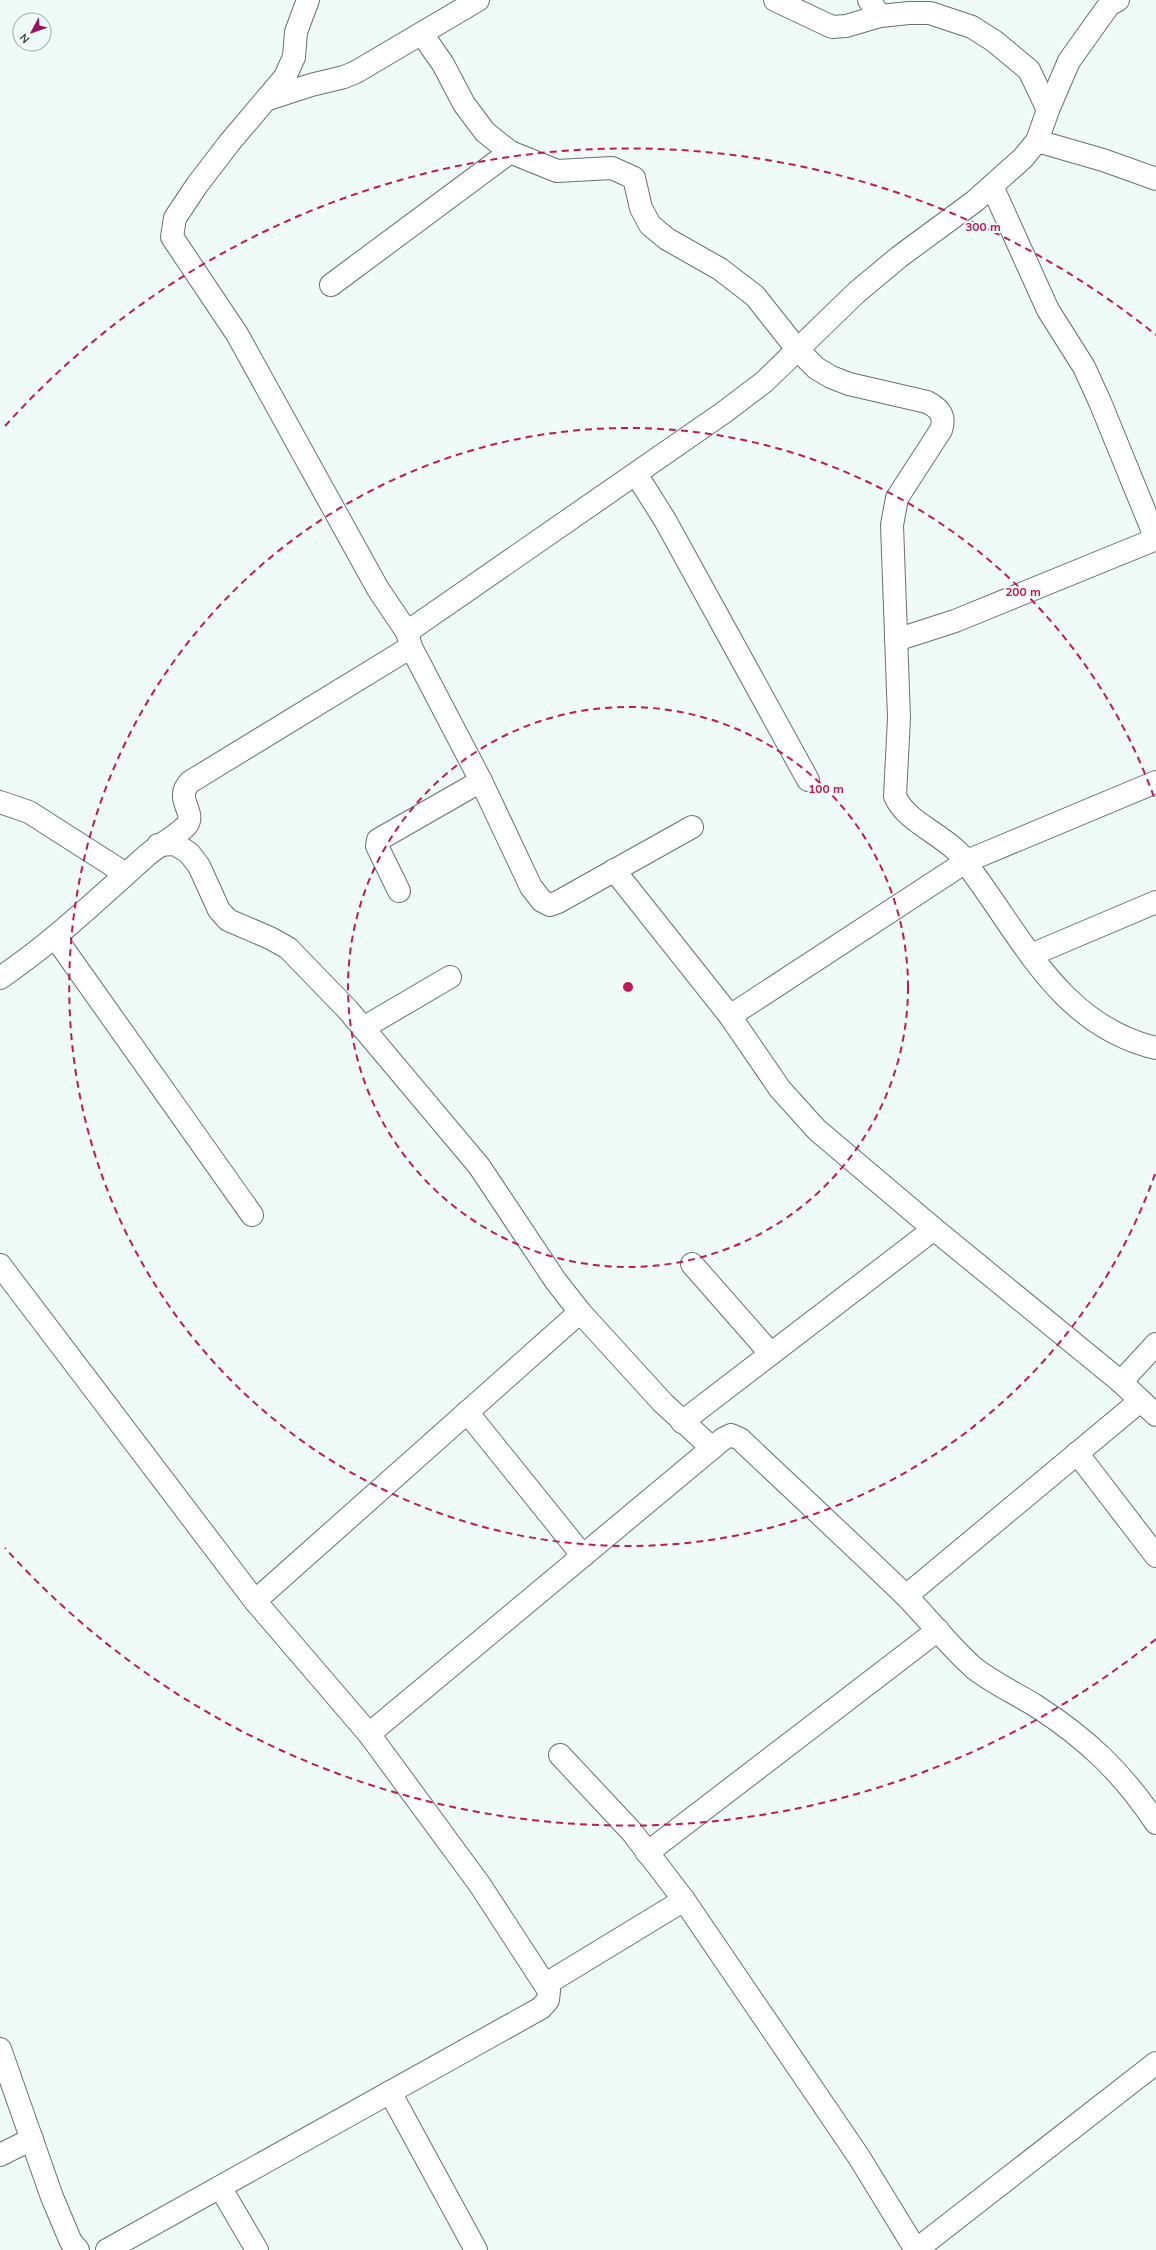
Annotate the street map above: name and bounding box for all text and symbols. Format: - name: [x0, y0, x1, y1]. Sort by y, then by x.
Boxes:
- north arrow: [12, 12, 52, 52]
- text: N: [16, 31, 32, 46]
- text: 300 m: [965, 219, 1001, 234]
- text: 200 m: [1005, 584, 1041, 599]
- text: 100 m: [808, 781, 844, 796]
- centre of rings: [621, 980, 635, 994]

